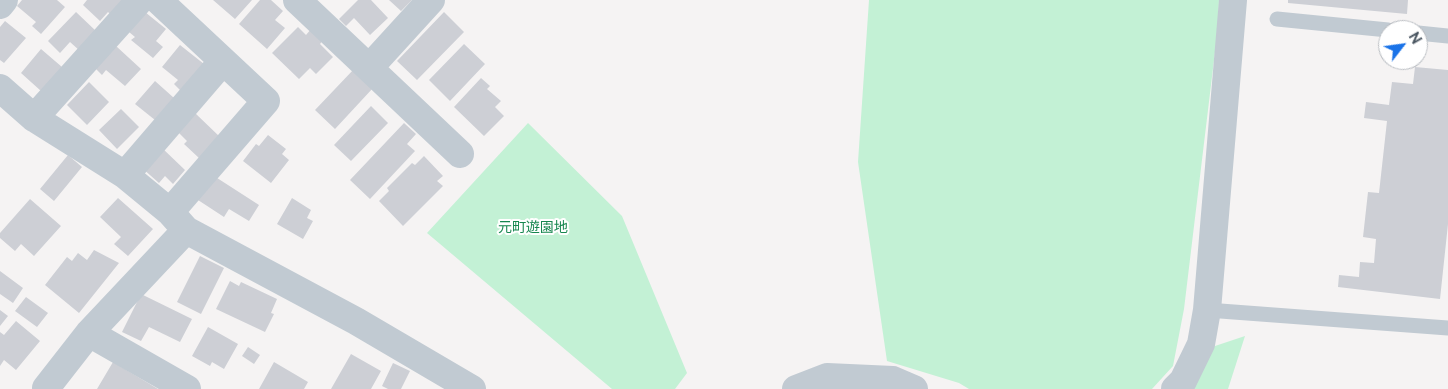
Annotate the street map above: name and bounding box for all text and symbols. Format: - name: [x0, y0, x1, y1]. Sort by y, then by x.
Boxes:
- north arrow: [1378, 20, 1428, 70]
- text: N: [1406, 29, 1425, 47]
- park label: 元町遊園地: [498, 220, 568, 236]

